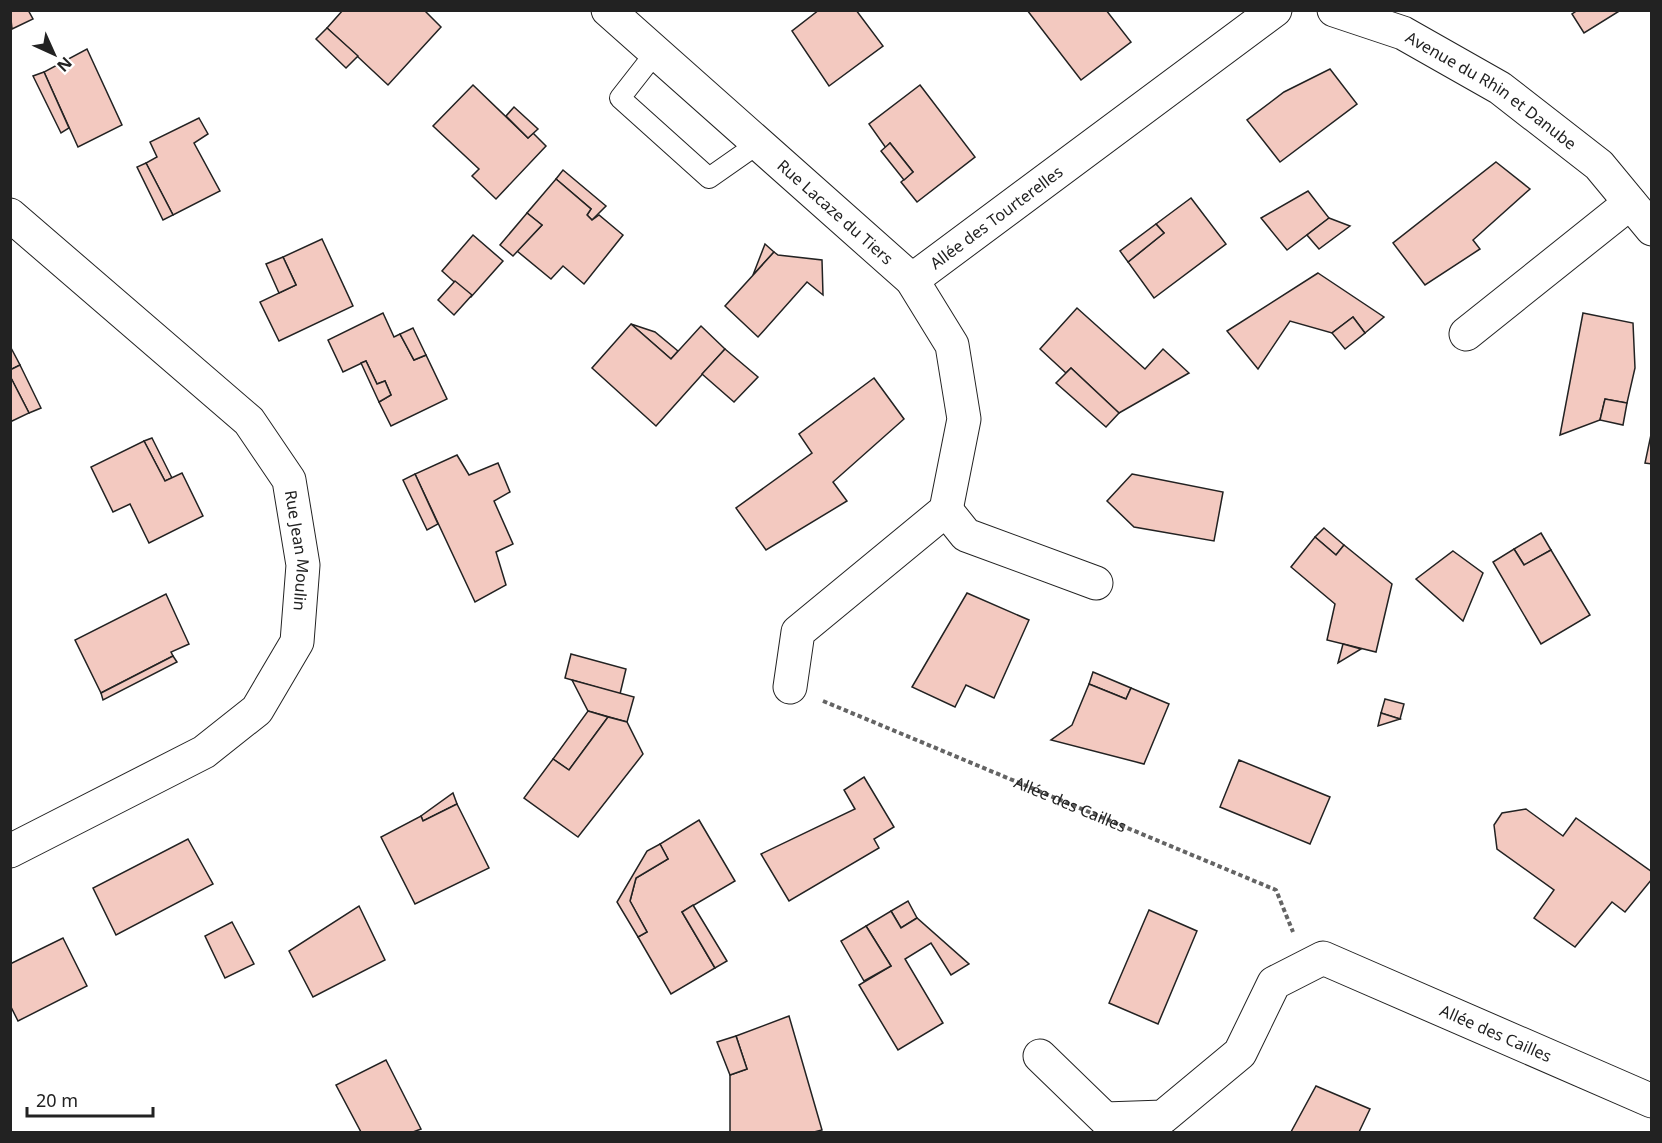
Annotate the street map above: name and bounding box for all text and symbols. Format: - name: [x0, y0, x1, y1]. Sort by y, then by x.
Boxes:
- north arrow: [24, 24, 84, 84]
- street label: Avenue du Rhin et Danube: [1402, 26, 1581, 154]
- text: N: [52, 52, 77, 77]
- street label: Rue Lacaze du Tiers: [773, 154, 898, 269]
- street label: Allée des Tourterelles: [925, 161, 1067, 274]
- street label: Rue Jean Moulin: [280, 488, 314, 612]
- street label: Allée des Cailles: [1011, 771, 1130, 837]
- street label: Allée des Cailles: [1437, 999, 1555, 1067]
- scale bar: [27, 1080, 153, 1118]
- text: 20 m: [36, 1088, 78, 1112]

